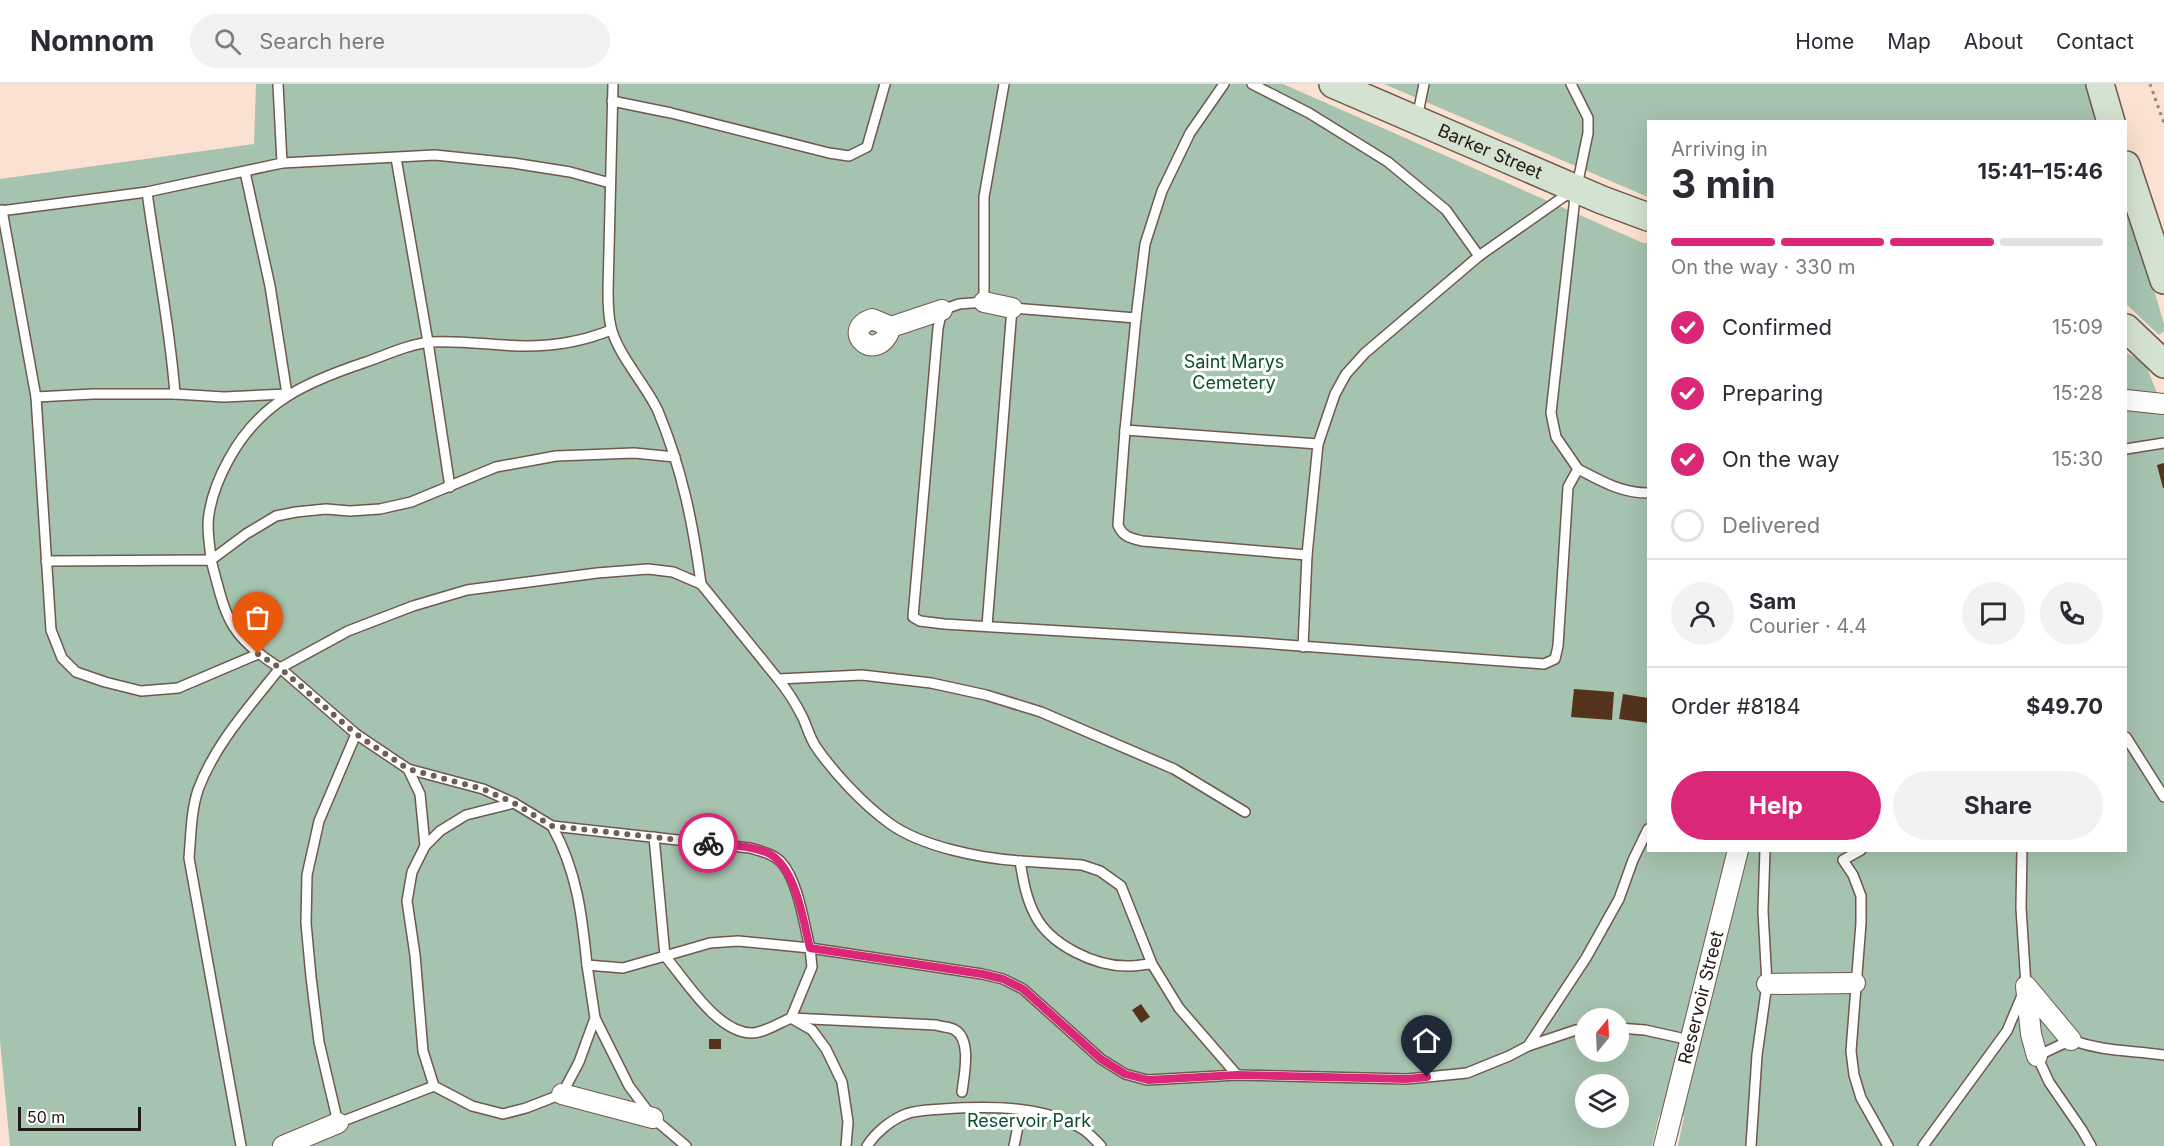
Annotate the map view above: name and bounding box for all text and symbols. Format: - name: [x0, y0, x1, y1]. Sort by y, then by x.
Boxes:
- search box: [190, 14, 610, 68]
- text: Nomnom: [30, 24, 154, 58]
- icon: search: [211, 25, 244, 58]
- text: Search here: [259, 28, 385, 54]
- text: Home: [1795, 29, 1854, 54]
- text: Map: [1887, 29, 1931, 54]
- text: About: [1964, 29, 2023, 54]
- text: Contact: [2056, 29, 2134, 54]
- street label: Barker Street: [1435, 120, 1546, 183]
- text: Arriving in: [1671, 137, 1768, 161]
- text: 15:41–15:46: [1978, 158, 2103, 184]
- text: 3 min: [1671, 160, 1776, 207]
- text: On the way · 330 m: [1671, 255, 1855, 279]
- icon: check: [1671, 311, 1704, 344]
- text: Confirmed: [1722, 314, 1832, 340]
- text: 15:09: [2052, 315, 2103, 339]
- park label: Saint Marys Cemetery: [1184, 351, 1284, 393]
- icon: check: [1671, 377, 1704, 410]
- text: Preparing: [1722, 380, 1823, 406]
- text: 15:28: [2052, 381, 2103, 405]
- icon: check: [1671, 443, 1704, 476]
- text: On the way: [1722, 446, 1840, 472]
- text: 15:30: [2052, 447, 2103, 471]
- text: Delivered: [1722, 512, 1820, 538]
- button: person: [1671, 582, 1734, 645]
- button: chat: [1962, 582, 2025, 645]
- button: phone: [2040, 582, 2103, 645]
- text: Sam: [1749, 588, 1796, 614]
- pin: [232, 592, 283, 654]
- icon: bag: [241, 601, 274, 634]
- text: Courier · 4.4: [1749, 614, 1867, 638]
- text: Order #8184: [1671, 693, 1801, 719]
- text: $49.70: [2026, 693, 2103, 719]
- button: Help: [1671, 771, 1881, 840]
- button: Share: [1893, 771, 2103, 840]
- courier: [678, 813, 738, 873]
- icon: bike: [692, 827, 725, 860]
- street label: Reservoir Street: [1674, 929, 1727, 1066]
- north arrow: [1575, 1008, 1629, 1062]
- map controls: [1575, 1008, 1629, 1128]
- pin: [1401, 1015, 1452, 1077]
- icon: home: [1410, 1024, 1443, 1057]
- button: layers: [1575, 1074, 1629, 1128]
- scale bar: [18, 1104, 141, 1132]
- text: 50 m: [27, 1107, 65, 1127]
- park label: Reservoir Park: [967, 1110, 1091, 1131]

